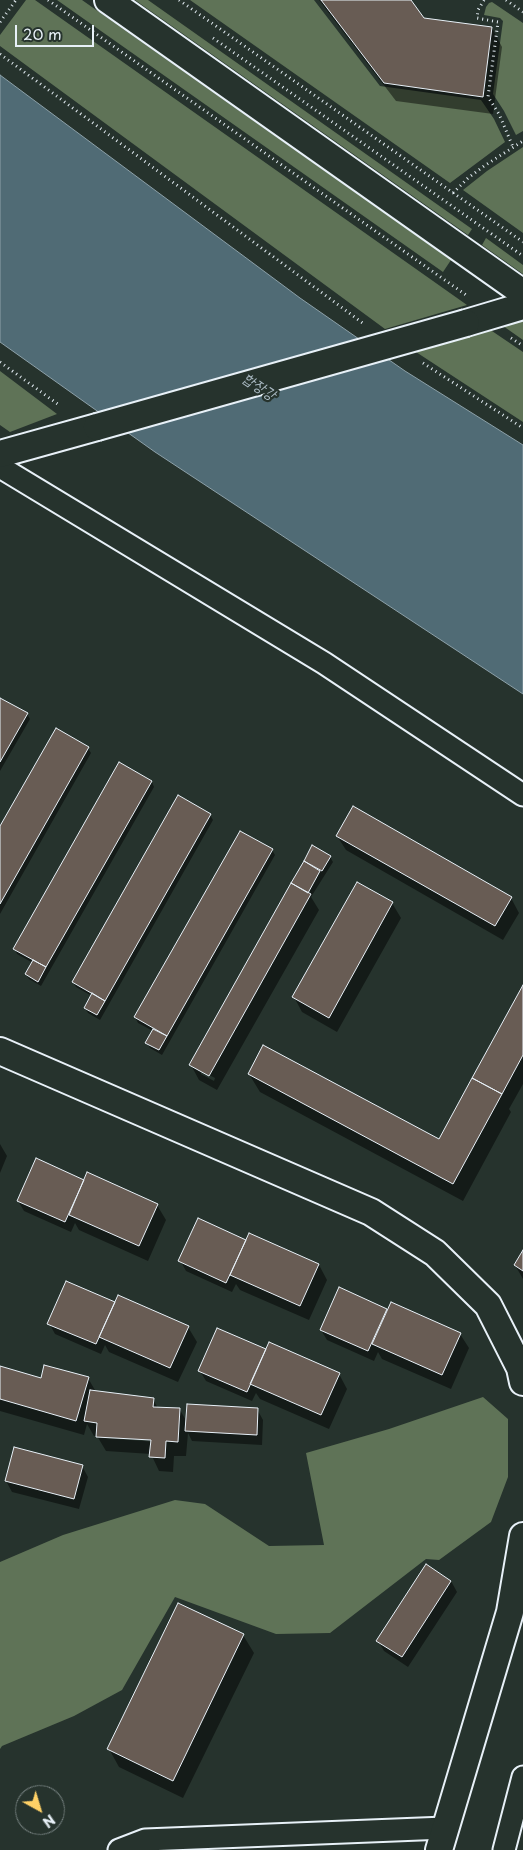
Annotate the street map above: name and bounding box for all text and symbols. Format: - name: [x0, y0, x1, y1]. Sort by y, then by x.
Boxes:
- scale bar: [18, 15, 96, 47]
- text: 20 m: [23, 22, 62, 45]
- water label: 합장강: [239, 369, 279, 405]
- north arrow: [15, 1785, 65, 1835]
- text: N: [38, 1810, 60, 1833]

